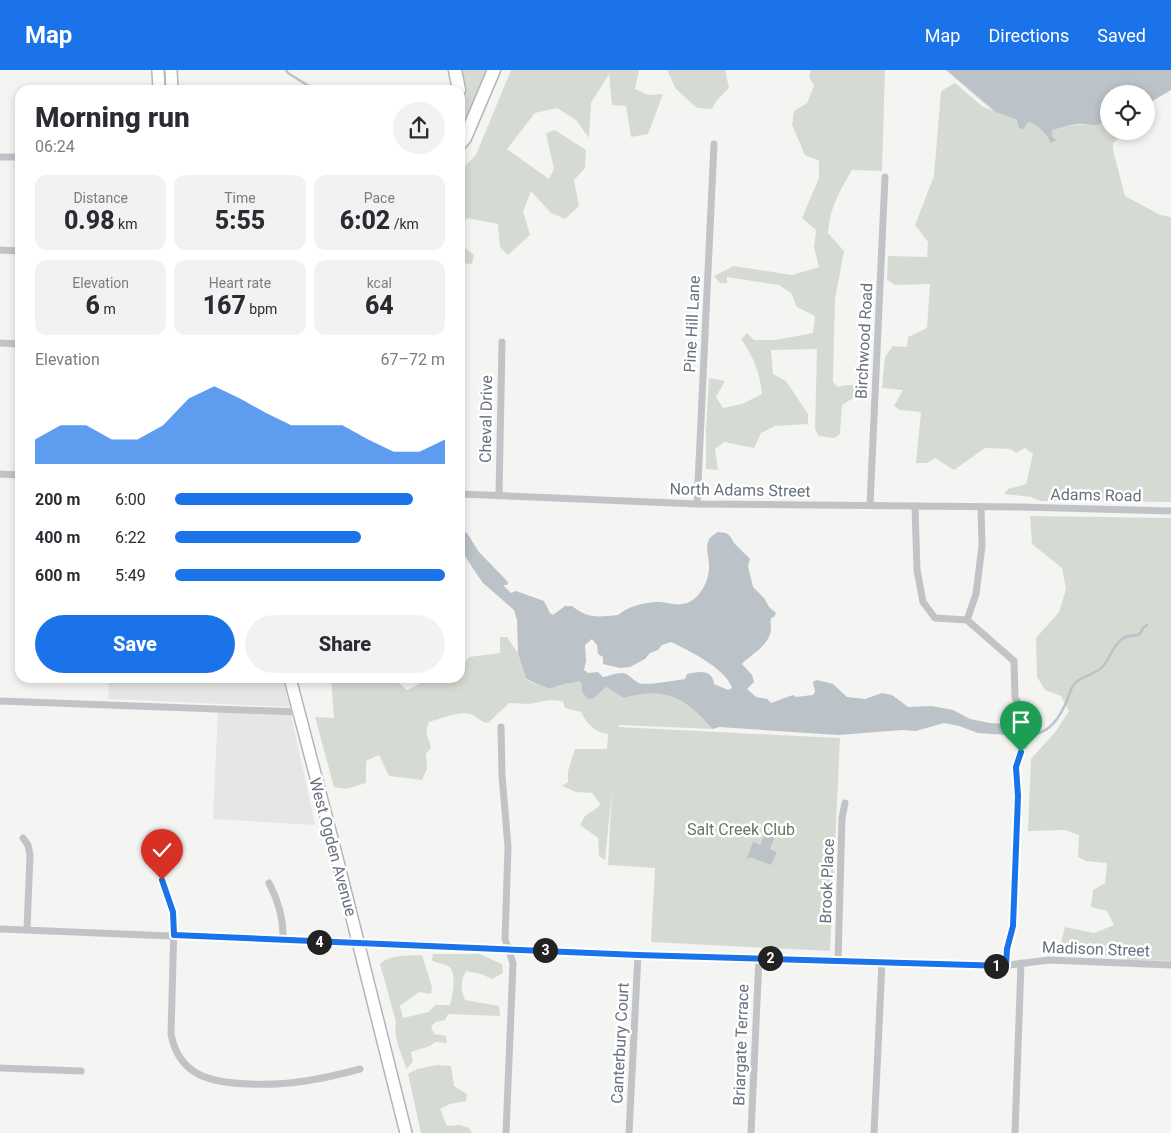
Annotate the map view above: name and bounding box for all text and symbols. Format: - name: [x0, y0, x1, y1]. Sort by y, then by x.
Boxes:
- text: Map: [25, 21, 72, 49]
- text: Map: [925, 25, 960, 46]
- text: Directions: [988, 25, 1069, 46]
- text: Saved: [1097, 25, 1146, 46]
- map controls: [1100, 85, 1155, 140]
- button: locate: [1100, 85, 1155, 140]
- text: Morning run: [35, 101, 190, 134]
- button: share: [393, 102, 445, 154]
- text: 06:24: [35, 137, 75, 156]
- text: Distance: [73, 190, 128, 206]
- text: Time: [224, 190, 256, 206]
- text: Pace: [364, 190, 395, 206]
- text: 0.98: [64, 206, 115, 235]
- text: 5:55: [215, 206, 265, 235]
- text: 6:02: [340, 206, 390, 235]
- text: km: [115, 216, 137, 232]
- text: /km: [390, 216, 419, 232]
- text: Elevation: [72, 275, 129, 291]
- text: Heart rate: [209, 275, 271, 291]
- text: kcal: [367, 275, 392, 291]
- street label: Pine Hill Lane: [680, 275, 704, 373]
- street label: Birchwood Road: [851, 282, 877, 400]
- text: 6: [86, 291, 100, 320]
- text: 167: [203, 291, 246, 320]
- text: 64: [365, 291, 394, 320]
- text: m: [100, 301, 116, 317]
- text: bpm: [246, 301, 277, 317]
- text: Elevation: [35, 350, 100, 369]
- text: 67–72 m: [381, 350, 445, 369]
- street label: Cheval Drive: [476, 375, 496, 463]
- street label: North Adams Street: [669, 479, 811, 501]
- street label: Adams Road: [1050, 485, 1142, 505]
- text: 200 m: [35, 490, 80, 509]
- text: 6:00: [115, 490, 146, 509]
- text: 400 m: [35, 528, 80, 547]
- text: 6:22: [115, 528, 146, 547]
- text: 600 m: [35, 566, 80, 585]
- text: 5:49: [115, 566, 146, 585]
- button: Save: [35, 615, 235, 673]
- button: Share: [245, 615, 445, 673]
- pin: [1000, 701, 1042, 752]
- icon: arrive: [1007, 708, 1035, 736]
- street label: West Ogden Avenue: [305, 776, 361, 918]
- park label: Salt Creek Club: [687, 820, 795, 839]
- pin: [141, 829, 183, 880]
- icon: check: [148, 836, 176, 864]
- street label: Brook Place: [816, 838, 838, 924]
- pin: 4: [306, 930, 332, 954]
- text: 4: [315, 934, 324, 950]
- pin: 3: [532, 938, 558, 962]
- street label: Madison Street: [1042, 938, 1150, 960]
- text: 3: [541, 942, 550, 958]
- pin: 2: [758, 946, 782, 970]
- text: 2: [766, 950, 775, 966]
- pin: 1: [984, 954, 1008, 978]
- text: 1: [992, 958, 1001, 974]
- street label: Canterbury Court: [607, 982, 633, 1104]
- street label: Briargate Terrace: [729, 984, 753, 1106]

